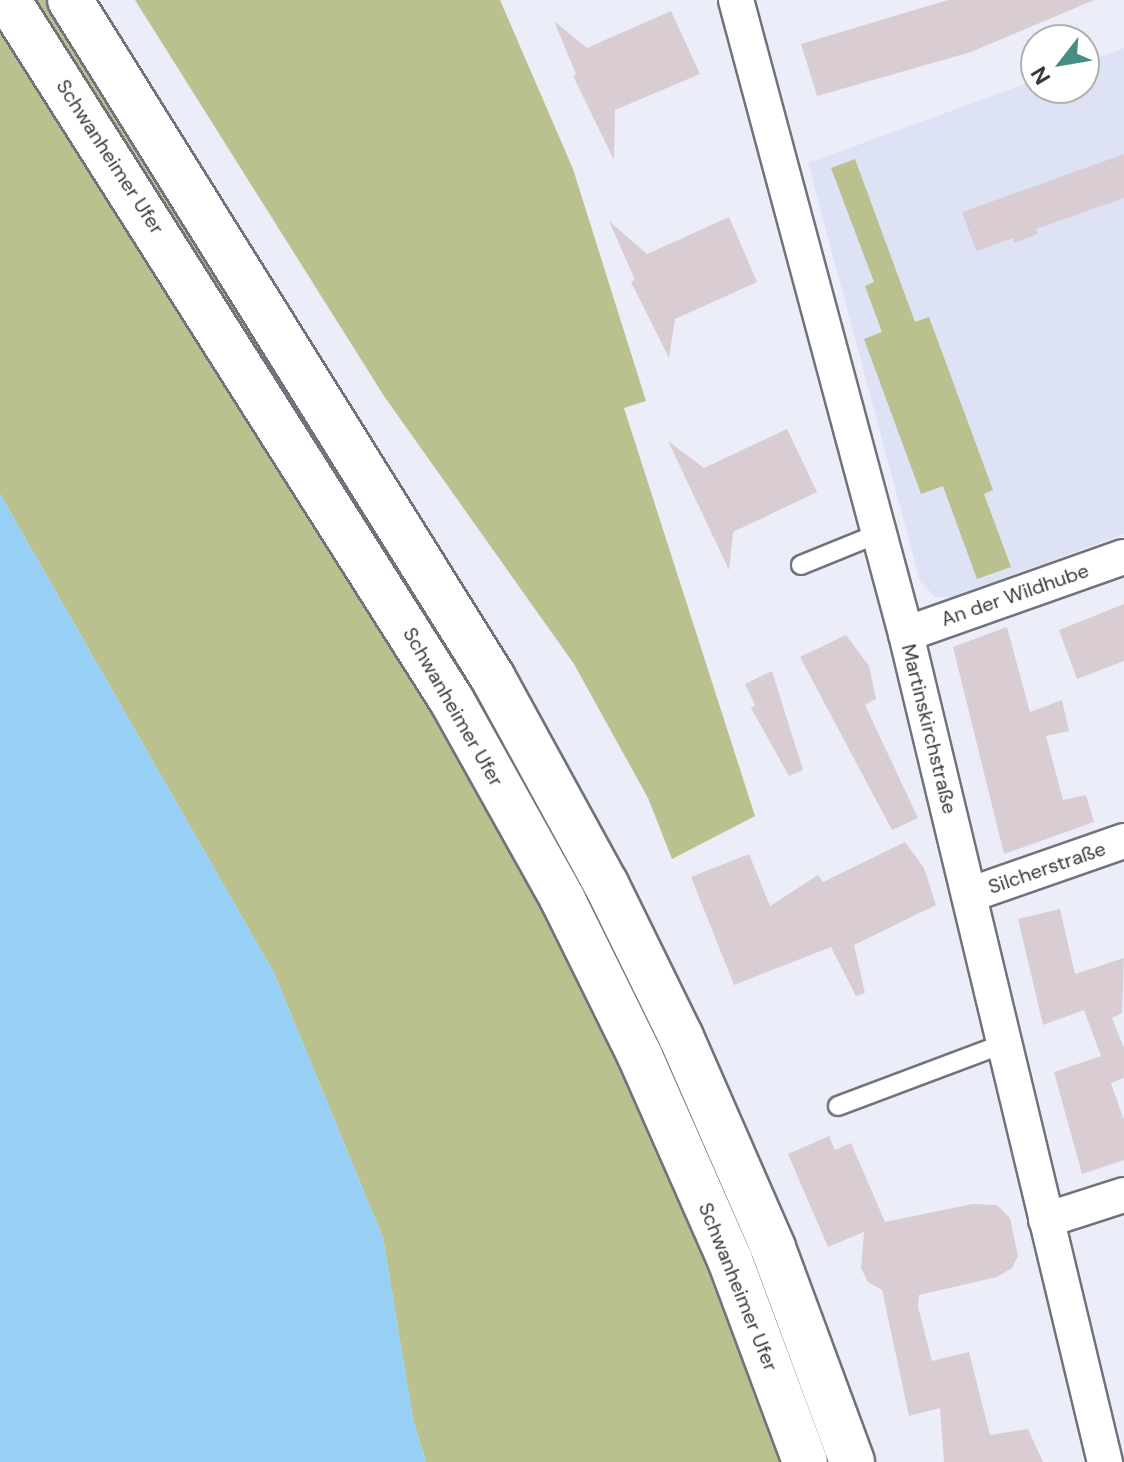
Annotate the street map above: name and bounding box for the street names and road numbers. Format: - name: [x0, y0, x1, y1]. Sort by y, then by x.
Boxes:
- street label: Schwanheimer Ufer: [51, 75, 169, 239]
- street label: An der Wildhube: [938, 558, 1092, 632]
- street label: Schwanheimer Ufer: [398, 623, 508, 791]
- street label: Martinskirchstraße: [896, 642, 962, 816]
- street label: Silcherstraße: [985, 837, 1109, 899]
- street label: Schwanheimer Ufer: [693, 1199, 783, 1375]

